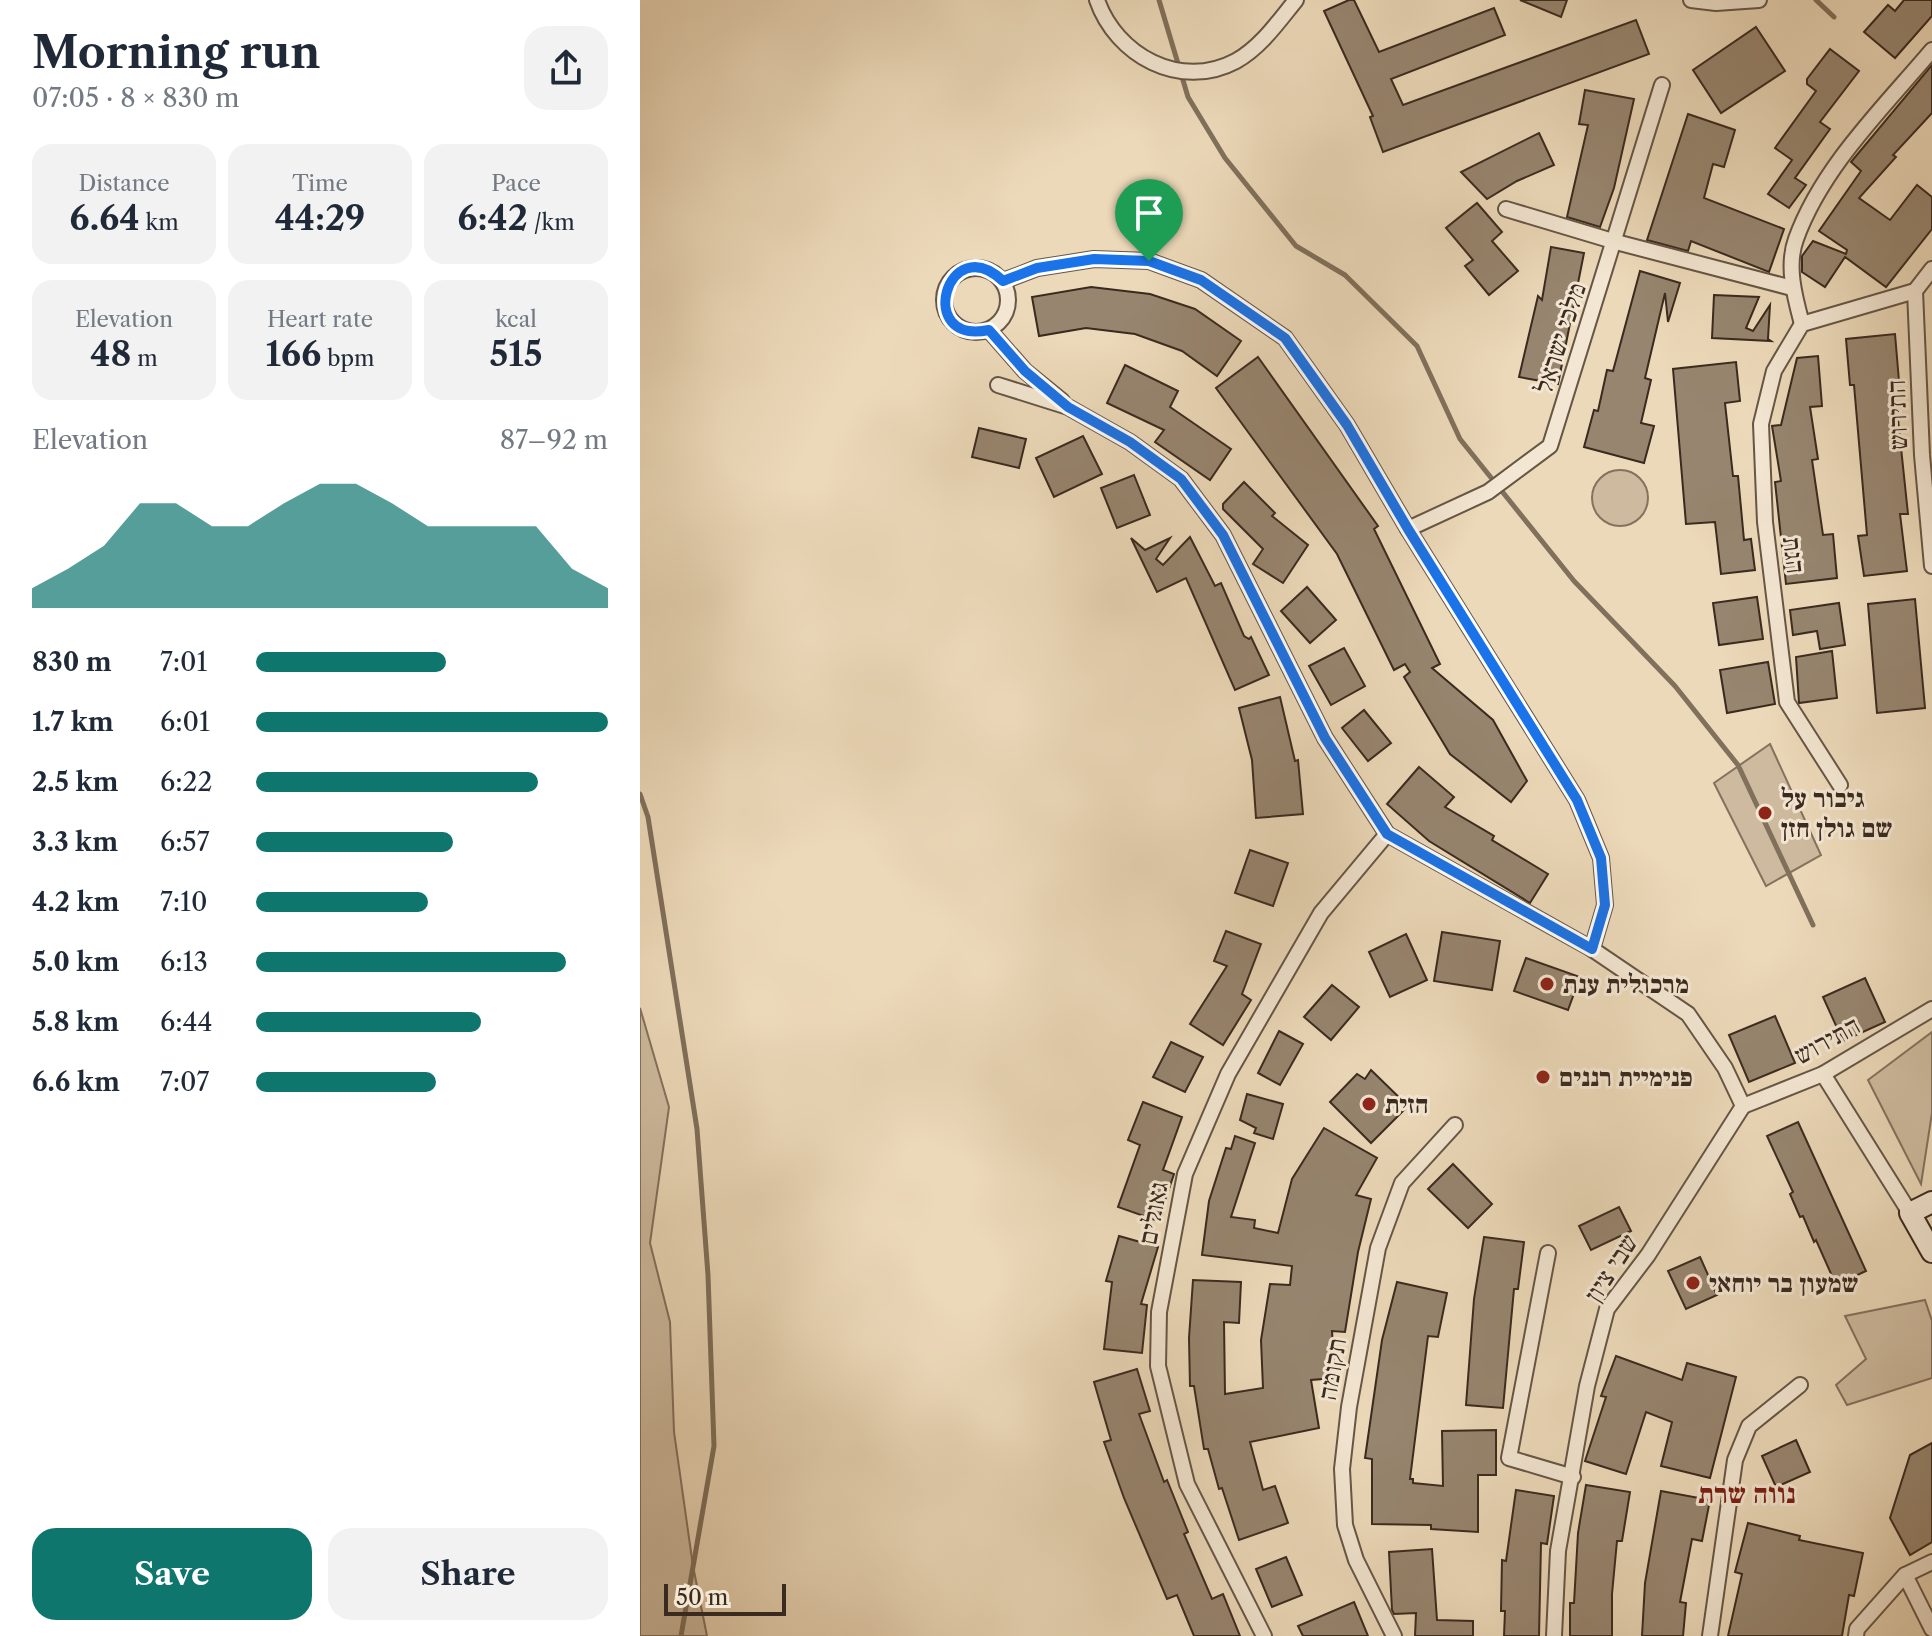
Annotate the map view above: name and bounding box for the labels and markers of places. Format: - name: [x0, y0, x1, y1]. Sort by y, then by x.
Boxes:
- pin: [1115, 179, 1183, 261]
- place label: גיבור על שם גולן חזן: [1781, 782, 1893, 844]
- marker: גיבור על שם גולן חזן: [1756, 804, 1774, 822]
- place label: מרכולית ענת: [1563, 968, 1689, 1000]
- marker: מרכולית ענת: [1538, 975, 1556, 993]
- place label: פנימיית רננים: [1559, 1061, 1693, 1093]
- marker: פנימיית רננים: [1534, 1068, 1552, 1086]
- place label: הזית: [1385, 1088, 1429, 1120]
- marker: הזית: [1360, 1095, 1378, 1113]
- place label: שמעון בר יוחאי: [1709, 1267, 1859, 1299]
- marker: שמעון בר יוחאי: [1684, 1274, 1702, 1292]

